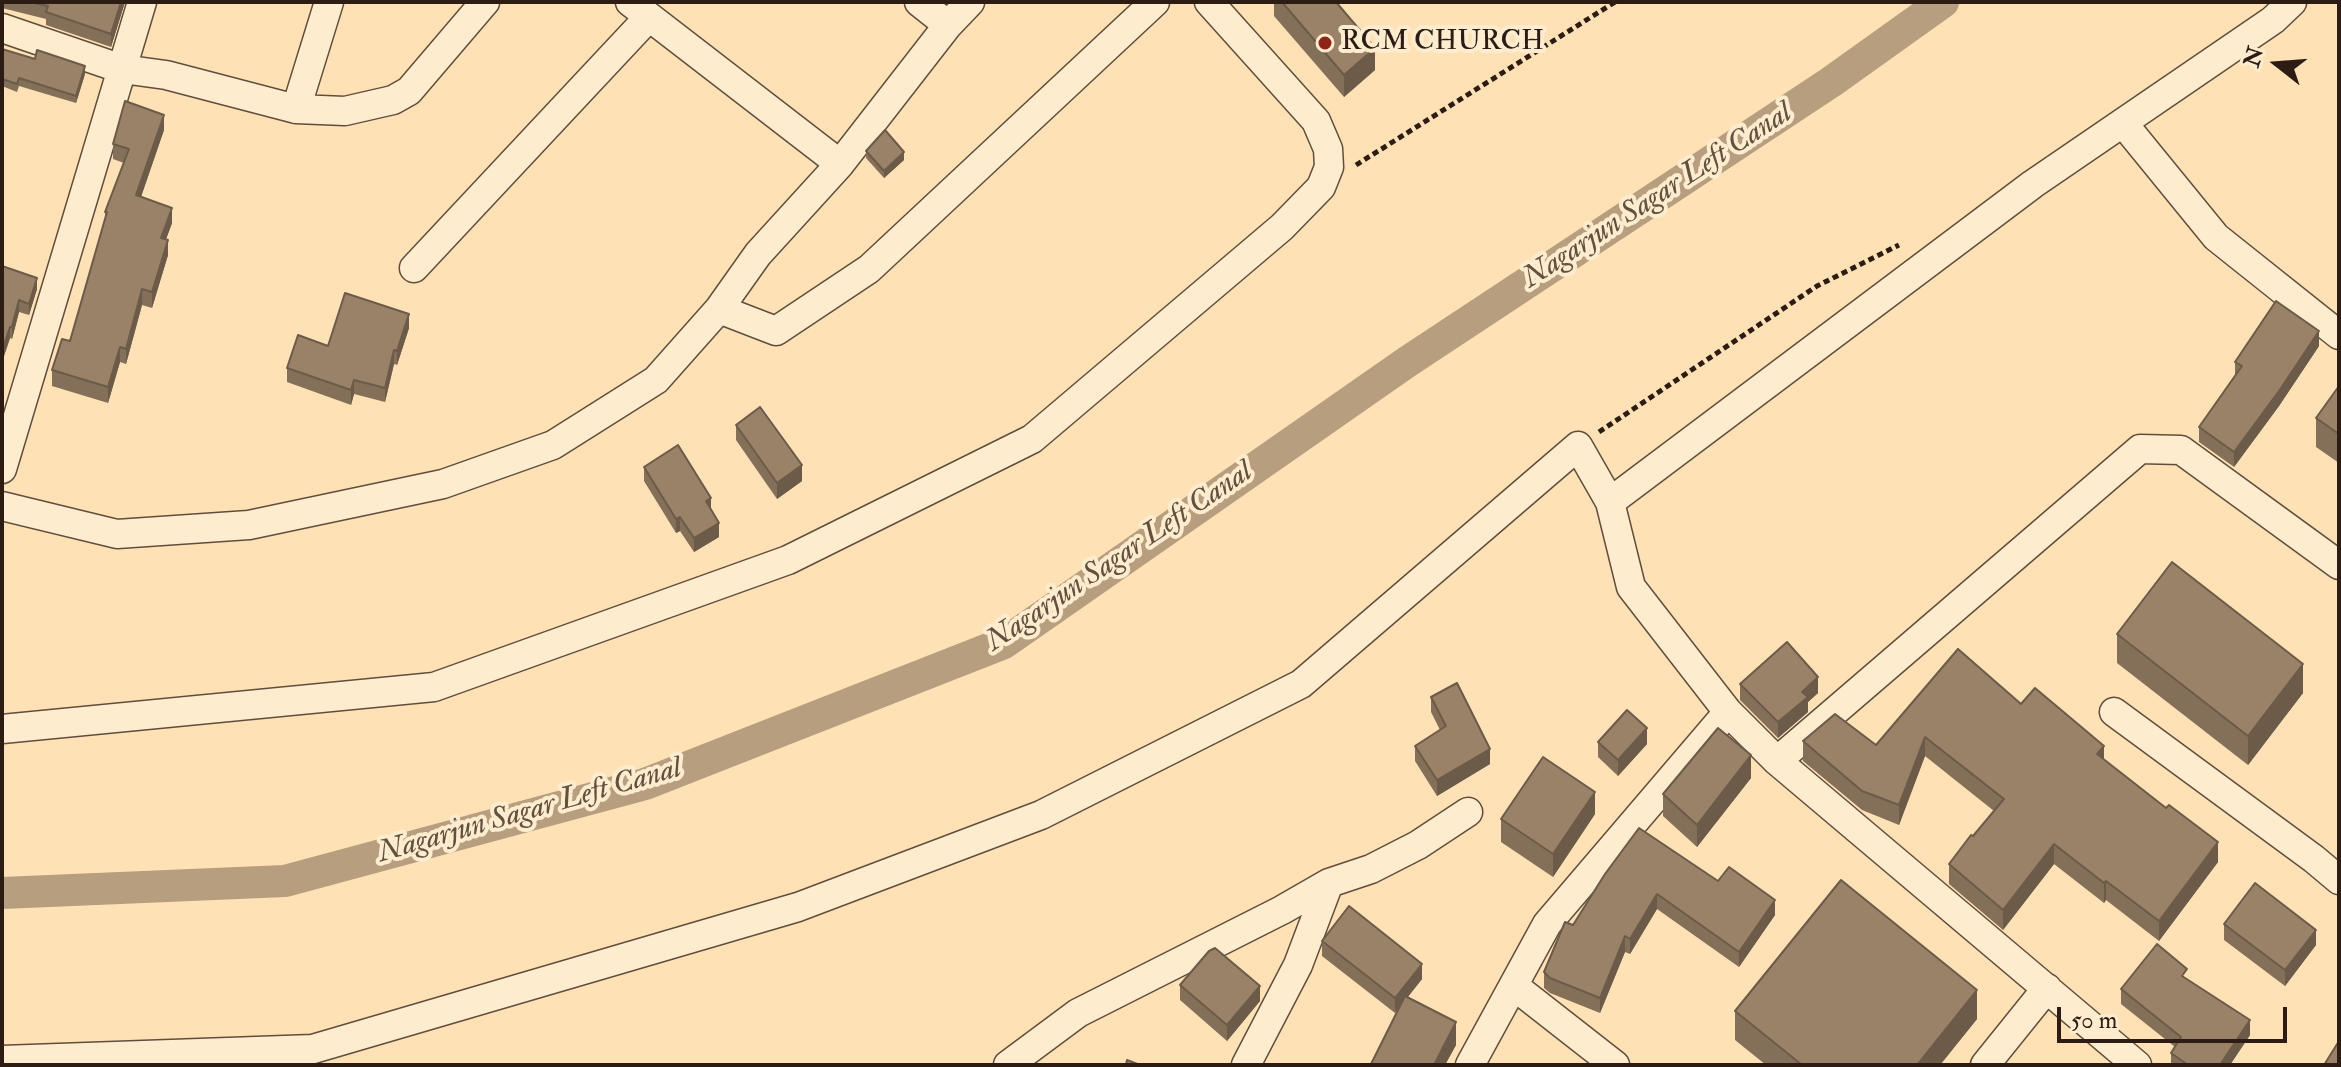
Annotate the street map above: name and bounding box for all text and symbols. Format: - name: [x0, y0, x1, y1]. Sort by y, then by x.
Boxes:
- north arrow: [2237, 24, 2317, 104]
- place label: RCM CHURCH: [1341, 26, 1544, 60]
- marker: RCM CHURCH: [1316, 34, 1334, 52]
- text: N: [2238, 43, 2270, 71]
- water label: Nagarjun Sagar Left Canal: [1517, 96, 1799, 298]
- water label: Nagarjun Sagar Left Canal: [980, 455, 1260, 661]
- water label: Nagarjun Sagar Left Canal: [374, 751, 686, 873]
- scale bar: [2061, 991, 2291, 1041]
- text: 50 m: [2071, 1005, 2117, 1036]

